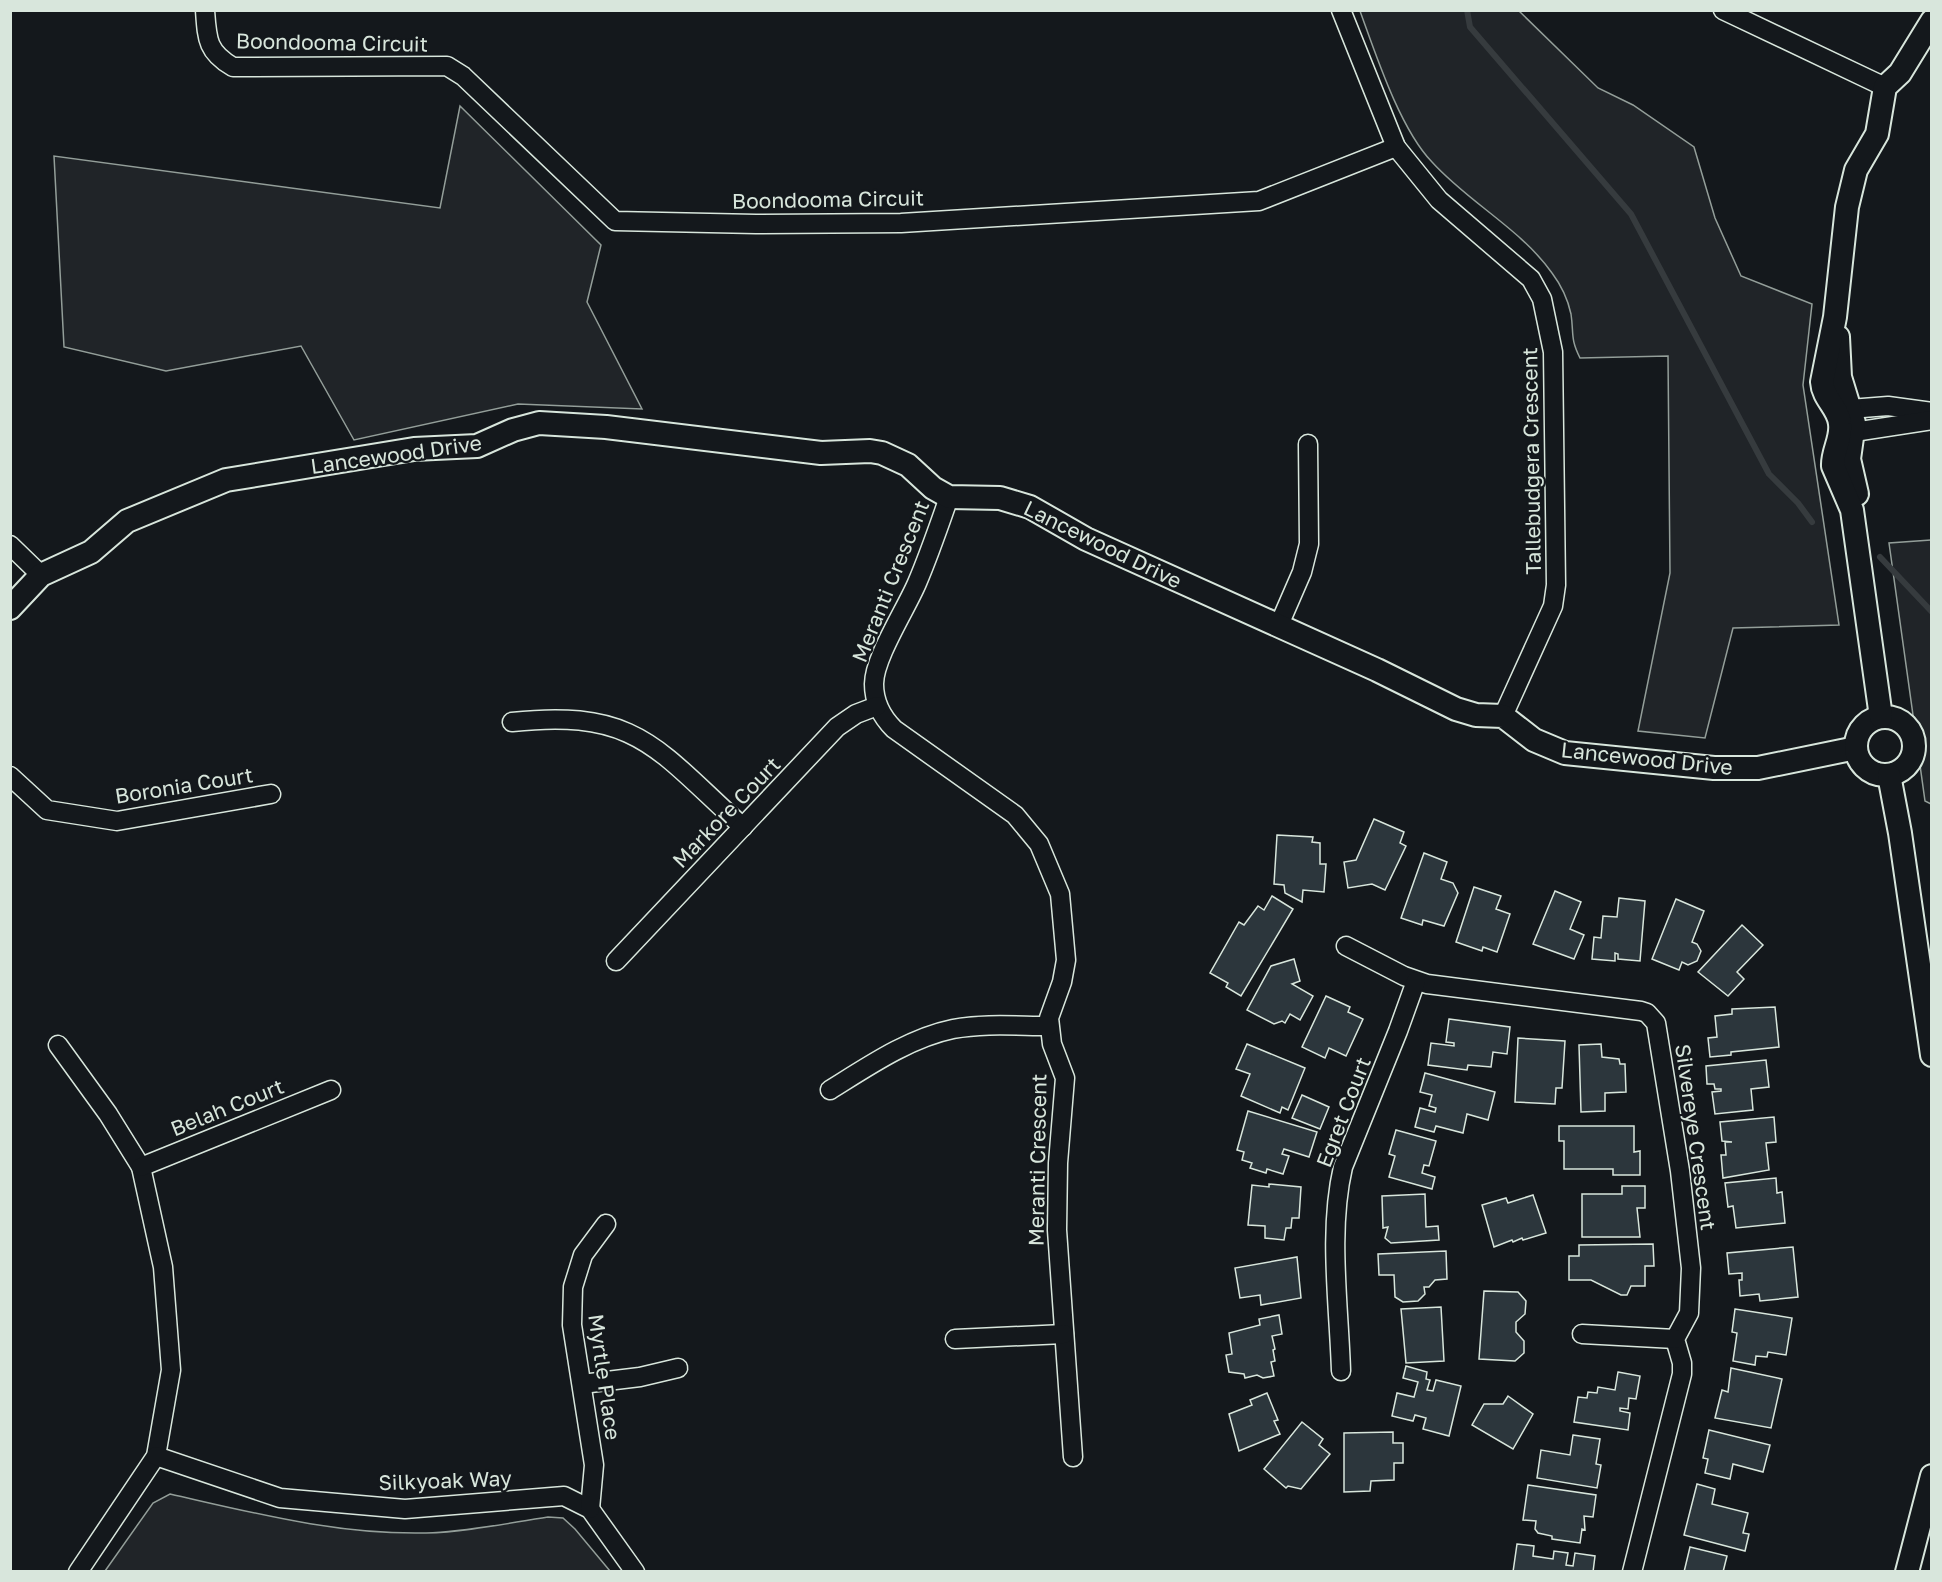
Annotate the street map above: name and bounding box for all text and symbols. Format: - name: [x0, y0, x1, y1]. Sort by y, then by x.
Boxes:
- street label: Boondooma Circuit: [236, 27, 428, 57]
- street label: Boondooma Circuit: [732, 184, 924, 214]
- street label: Tallebudgera Crescent: [1516, 347, 1546, 575]
- street label: Lancewood Drive: [309, 429, 483, 479]
- street label: Lancewood Drive: [1020, 494, 1186, 594]
- street label: Meranti Crescent: [846, 496, 934, 666]
- street label: Lancewood Drive: [1560, 736, 1734, 780]
- street label: Markore Court: [667, 751, 785, 873]
- street label: Boronia Court: [113, 761, 255, 809]
- street label: Silvereye Crescent: [1670, 1042, 1722, 1232]
- street label: Egret Court: [1310, 1053, 1376, 1171]
- street label: Belah Court: [167, 1073, 287, 1141]
- street label: Meranti Crescent: [1022, 1074, 1052, 1246]
- street label: Myrtle Place: [583, 1312, 627, 1442]
- street label: Silkyoak Way: [378, 1465, 512, 1495]

